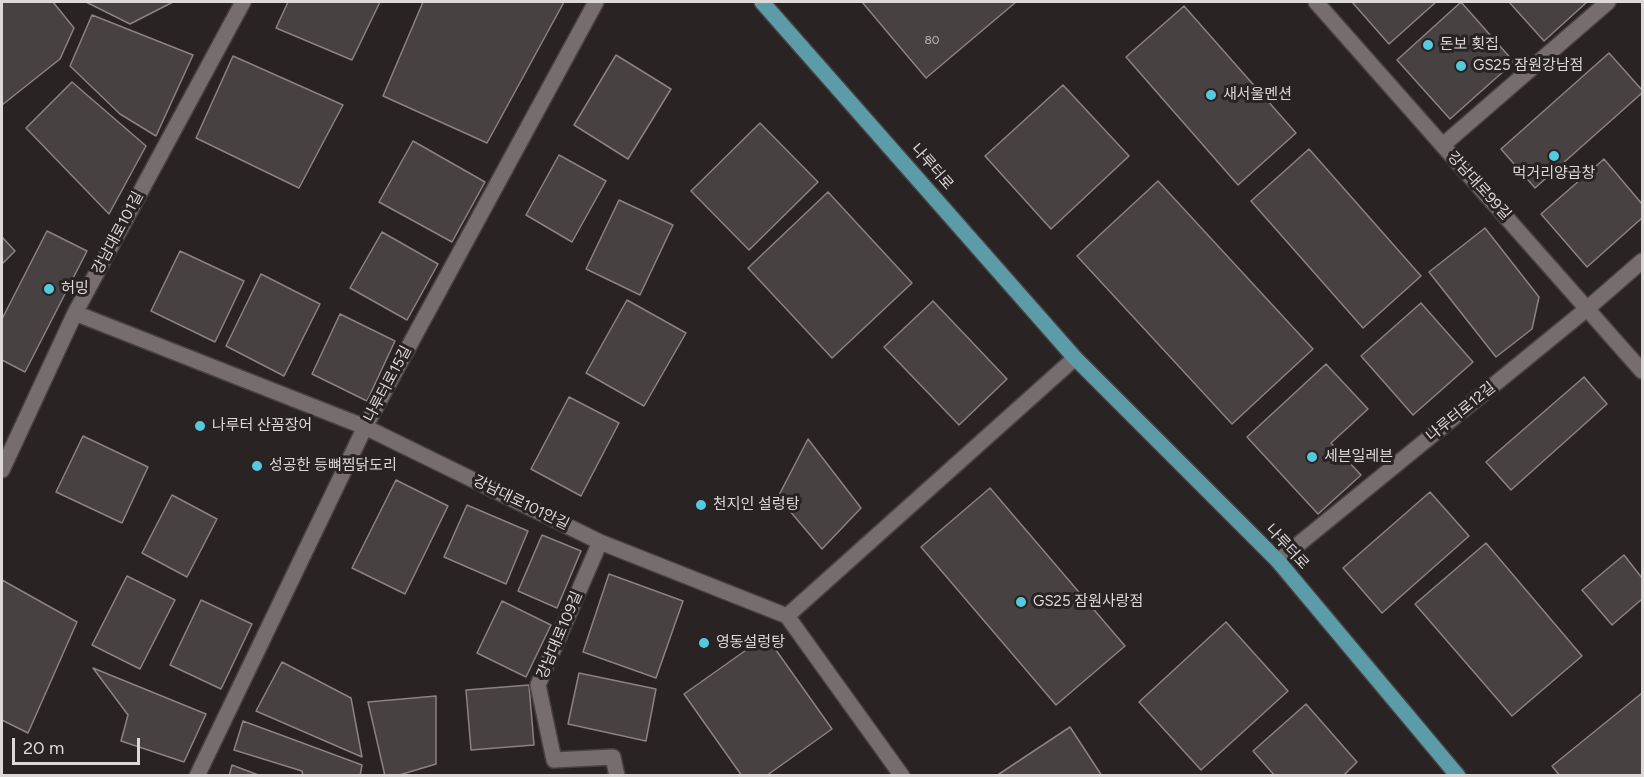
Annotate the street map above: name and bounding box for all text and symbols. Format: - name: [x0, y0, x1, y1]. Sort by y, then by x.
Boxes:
- house number: 80: [924, 33, 940, 47]
- place label: 돈보 횟집: [1440, 36, 1499, 54]
- marker: 돈보 횟집: [1421, 38, 1435, 52]
- place label: GS25 잠원강남점: [1473, 57, 1583, 75]
- marker: GS25 잠원강남점: [1454, 59, 1468, 73]
- place label: 새서울멘션: [1223, 86, 1292, 104]
- marker: 새서울멘션: [1204, 88, 1218, 102]
- street label: 나루터로: [907, 140, 957, 194]
- street label: 강남대로99길: [1444, 148, 1514, 224]
- marker: 먹거리양곱창: [1547, 149, 1561, 163]
- place label: 먹거리양곱창: [1513, 165, 1595, 183]
- street label: 강남대로101길: [89, 189, 147, 277]
- place label: 허밍: [61, 280, 89, 298]
- marker: 허밍: [42, 282, 56, 296]
- street label: 나루터로15길: [360, 343, 416, 425]
- street label: 나루터로12길: [1423, 379, 1499, 445]
- place label: 나루터 산꼼장어: [212, 417, 312, 435]
- marker: 나루터 산꼼장어: [193, 419, 207, 433]
- place label: 세븐일레븐: [1324, 448, 1393, 466]
- marker: 세븐일레븐: [1305, 450, 1319, 464]
- place label: 성공한 등뼈찜닭도리: [269, 457, 397, 475]
- marker: 성공한 등뼈찜닭도리: [250, 459, 264, 473]
- street label: 강남대로101안길: [470, 472, 572, 534]
- place label: 천지인 설렁탕: [713, 496, 800, 514]
- marker: 천지인 설렁탕: [694, 498, 708, 512]
- street label: 나루터로: [1262, 521, 1312, 573]
- street label: 강남대로109길: [533, 589, 587, 681]
- place label: GS25 잠원사랑점: [1033, 593, 1143, 611]
- marker: GS25 잠원사랑점: [1014, 595, 1028, 609]
- place label: 영동설렁탕: [716, 634, 785, 652]
- marker: 영동설렁탕: [697, 636, 711, 650]
- scale bar: [15, 726, 142, 764]
- text: 20 m: [23, 737, 64, 759]

